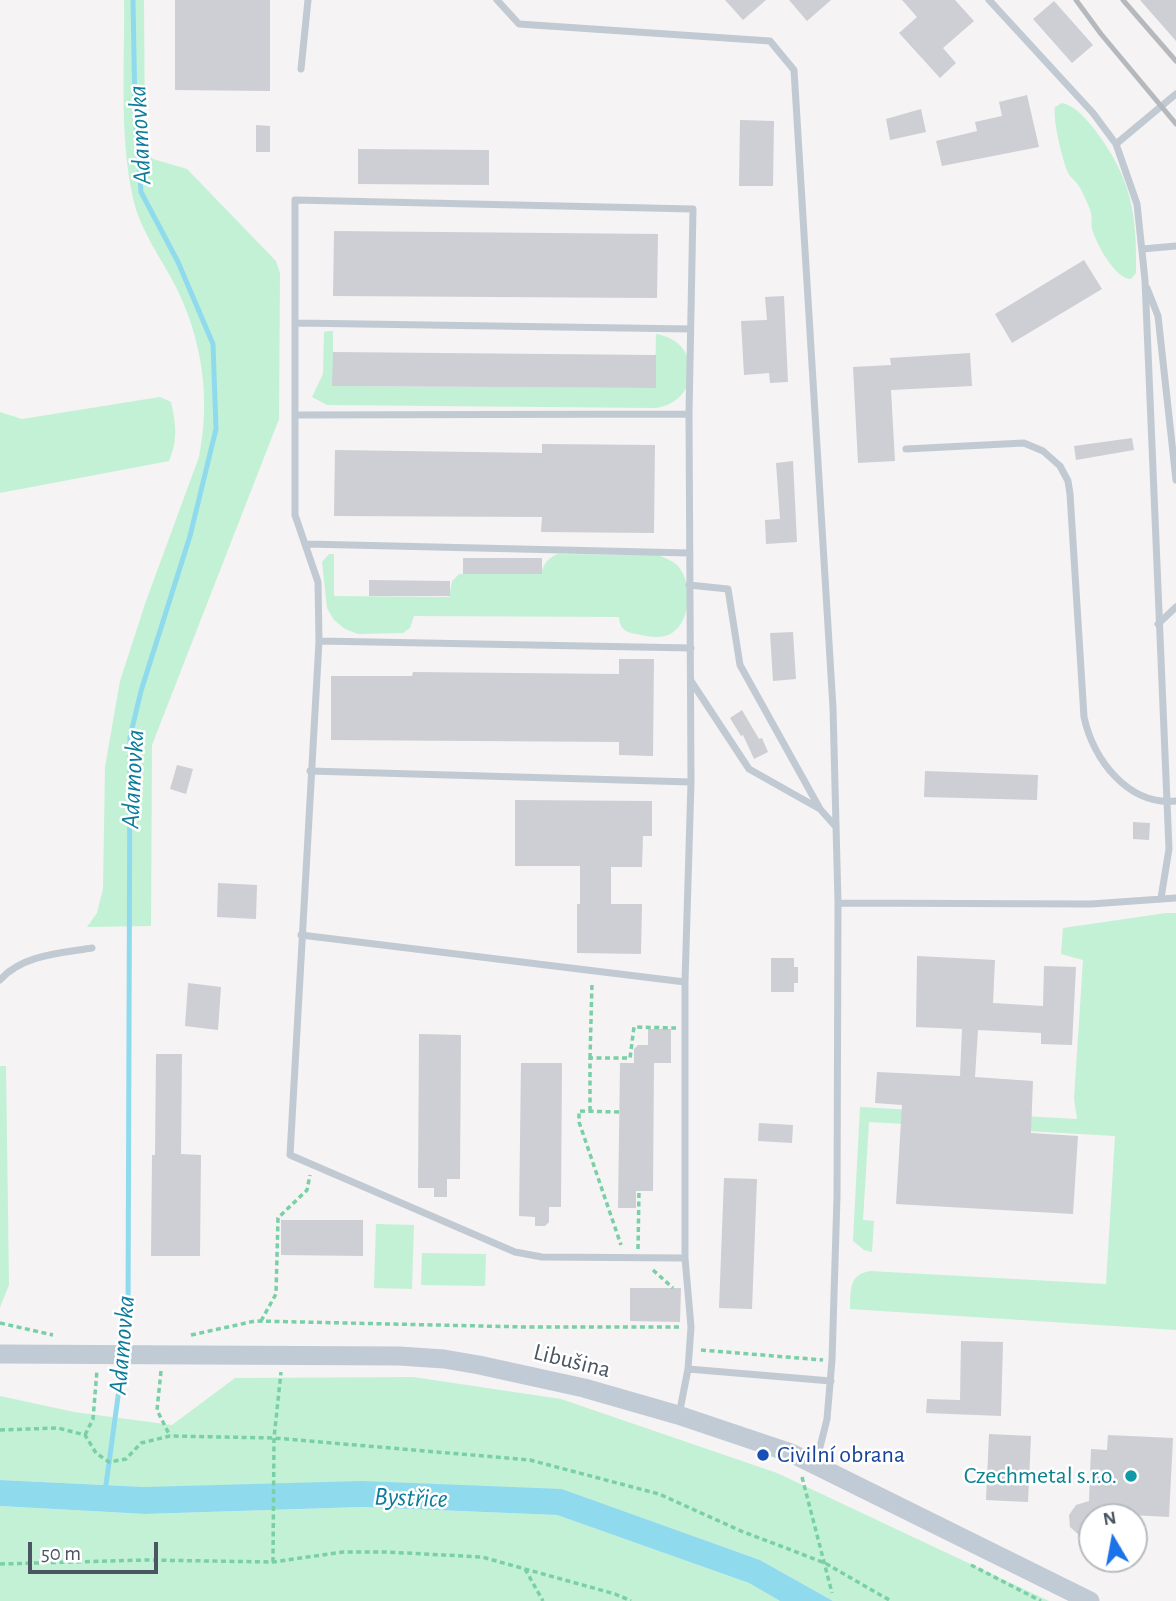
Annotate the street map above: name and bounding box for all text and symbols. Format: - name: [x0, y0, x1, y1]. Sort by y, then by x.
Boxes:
- water label: Adamovka: [122, 85, 158, 185]
- water label: Adamovka: [115, 729, 151, 829]
- water label: Adamovka: [102, 1294, 142, 1396]
- street label: Libušina: [530, 1338, 614, 1384]
- place label: Civilní obrana: [777, 1441, 905, 1469]
- marker: Civilní obrana: [755, 1447, 771, 1463]
- place label: Czechmetal s.r.o.: [964, 1462, 1117, 1490]
- marker: Czechmetal s.r.o.: [1123, 1468, 1139, 1484]
- water label: Bystřice: [374, 1481, 448, 1515]
- north arrow: [1078, 1503, 1148, 1573]
- text: N: [1101, 1508, 1118, 1529]
- scale bar: [32, 1528, 161, 1572]
- text: 50 m: [41, 1543, 81, 1564]

